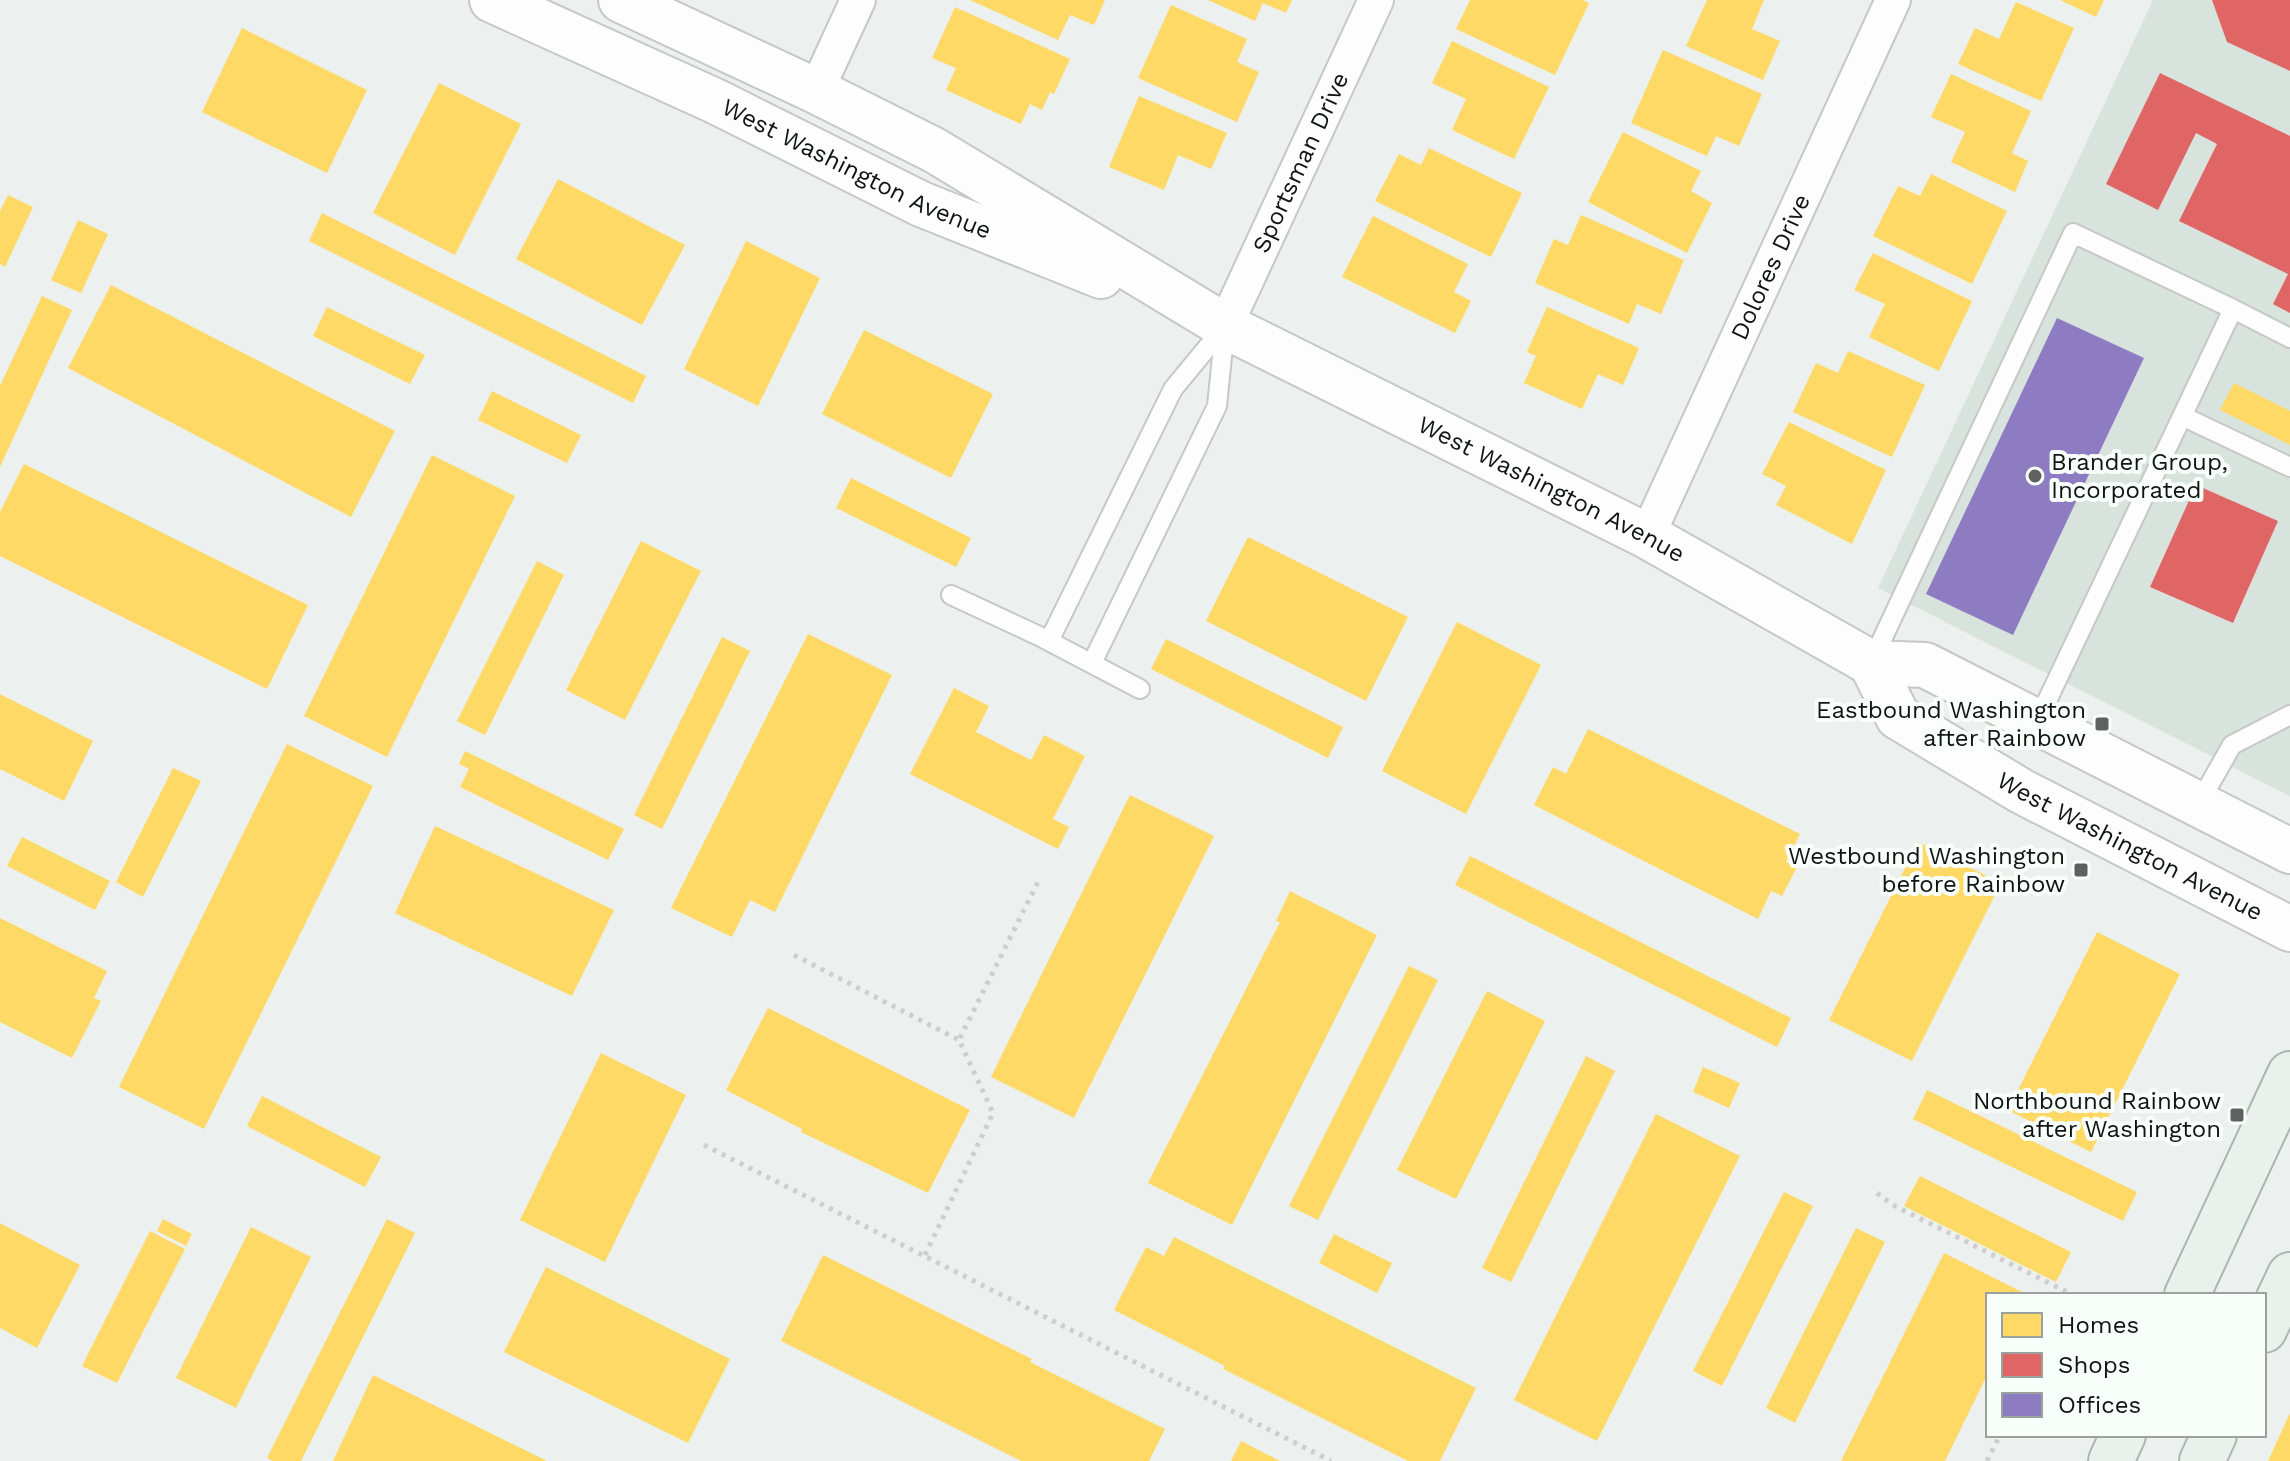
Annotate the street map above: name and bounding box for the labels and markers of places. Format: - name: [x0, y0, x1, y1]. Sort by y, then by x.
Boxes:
- place label: Brander Group, Incorporated: [2051, 448, 2228, 504]
- marker: Brander Group, Incorporated: [2026, 467, 2044, 485]
- place label: Eastbound Washington after Rainbow: [1816, 696, 2086, 752]
- marker: Eastbound Washington after Rainbow: [2093, 715, 2111, 733]
- place label: Westbound Washington before Rainbow: [1788, 842, 2065, 898]
- marker: Westbound Washington before Rainbow: [2072, 861, 2090, 879]
- place label: Northbound Rainbow after Washington: [1973, 1087, 2221, 1143]
- marker: Northbound Rainbow after Washington: [2228, 1106, 2246, 1124]

